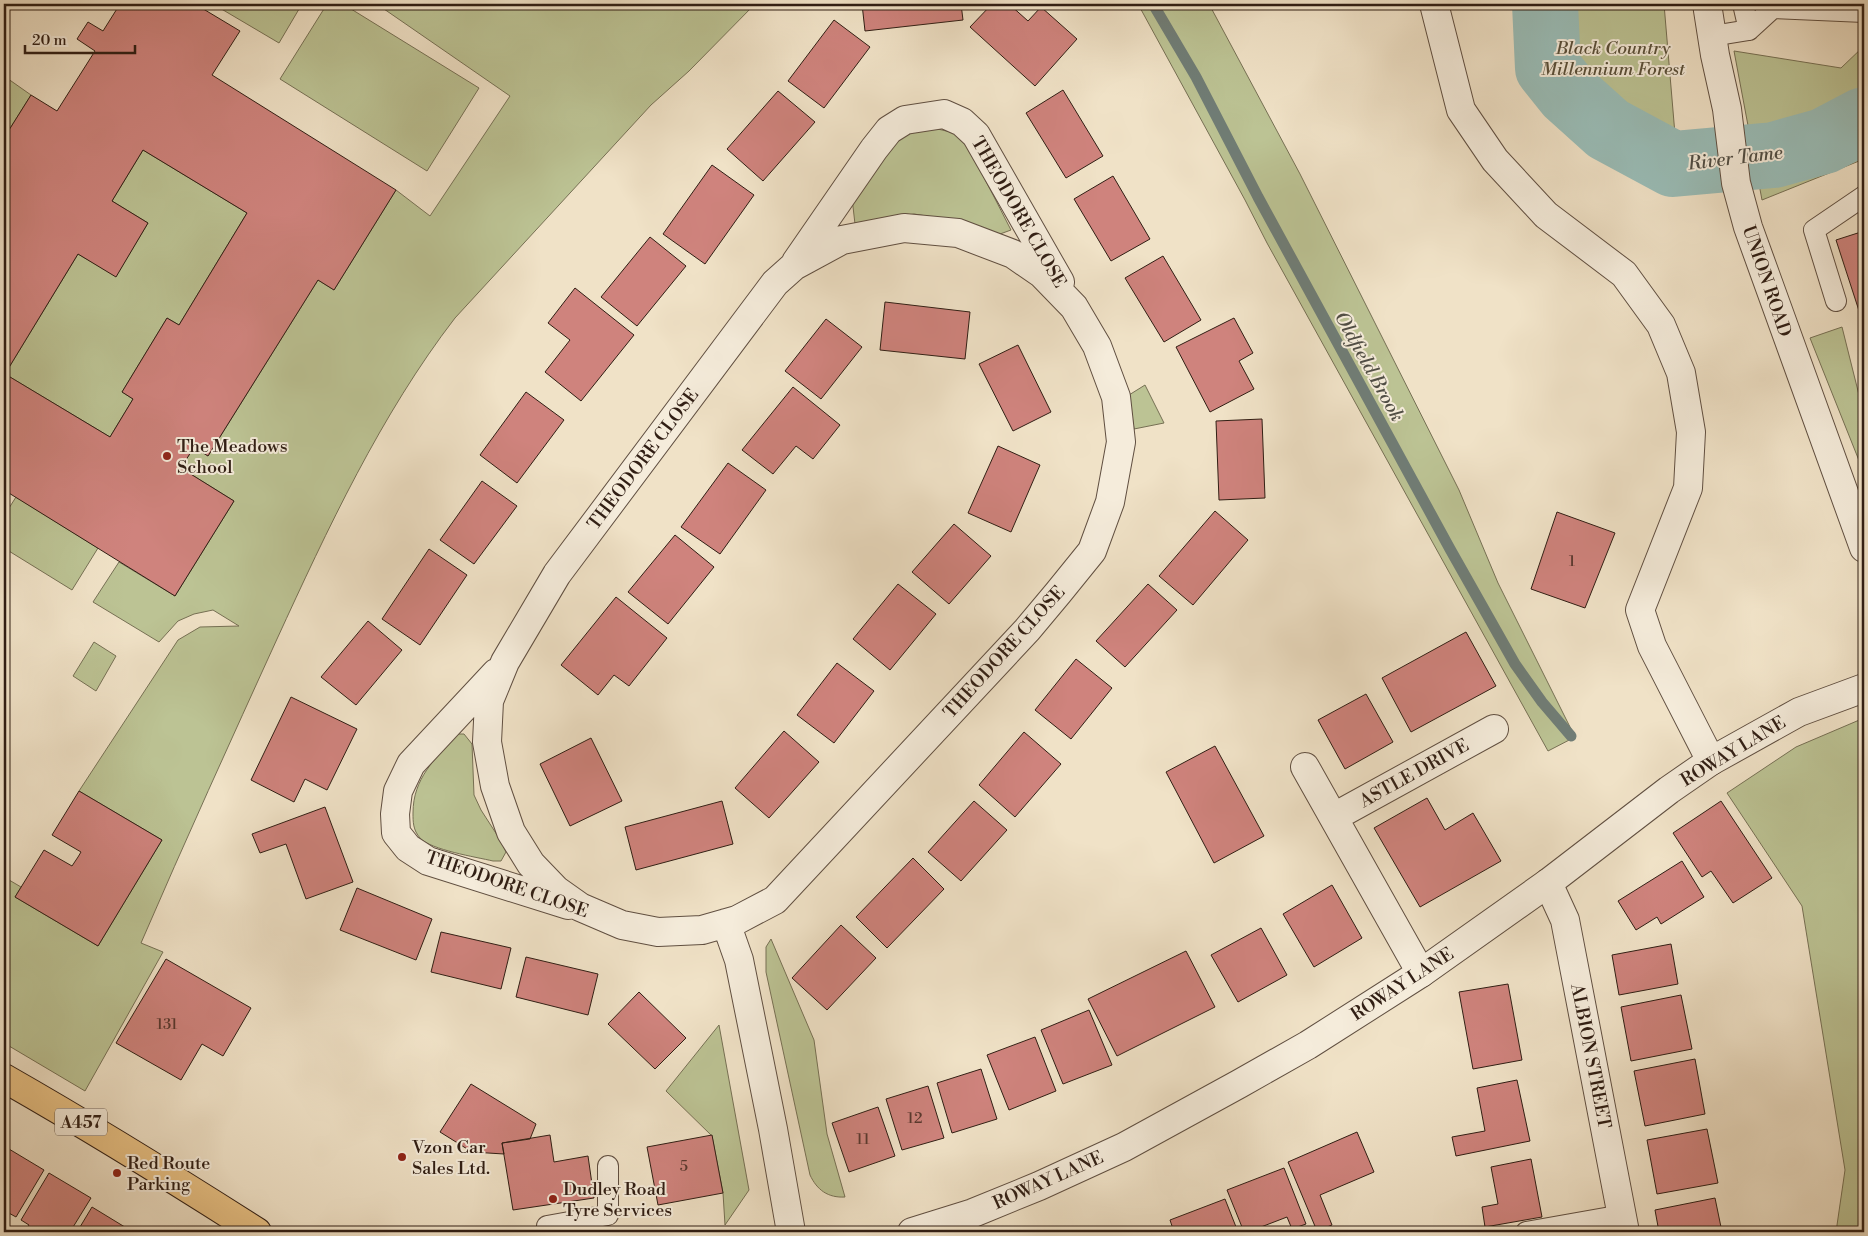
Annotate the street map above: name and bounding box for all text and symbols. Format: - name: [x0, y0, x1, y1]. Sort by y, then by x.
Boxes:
- scale bar: [25, 22, 135, 54]
- text: 20 m: [32, 31, 67, 50]
- park label: Black Country Millennium Forest: [1541, 37, 1686, 81]
- street label: THEODORE CLOSE: [966, 132, 1071, 292]
- water label: River Tame: [1685, 140, 1784, 176]
- street label: UNION ROAD: [1737, 223, 1796, 340]
- water label: Oldfield Brook: [1329, 307, 1409, 426]
- street label: THEODORE CLOSE: [583, 384, 704, 535]
- place label: The Meadows School: [177, 435, 288, 479]
- marker: The Meadows School: [161, 450, 173, 462]
- house number: 1: [1569, 552, 1576, 571]
- street label: THEODORE CLOSE: [939, 581, 1070, 724]
- street label: ROWAY LANE: [1677, 711, 1790, 792]
- street label: ASTLE DRIVE: [1355, 734, 1473, 813]
- street label: THEODORE CLOSE: [422, 846, 591, 923]
- street label: ROWAY LANE: [1346, 943, 1458, 1026]
- street label: ALBION STREET: [1565, 981, 1616, 1131]
- house number: 131: [157, 1015, 178, 1034]
- road number: A457: [55, 1108, 107, 1136]
- house number: 12: [907, 1109, 923, 1128]
- house number: 11: [856, 1130, 870, 1149]
- place label: Vzon Car Sales Ltd.: [411, 1136, 490, 1180]
- street label: ROWAY LANE: [989, 1146, 1107, 1215]
- marker: Vzon Car Sales Ltd.: [396, 1151, 408, 1163]
- place label: Red Route Parking: [127, 1152, 210, 1196]
- house number: 5: [680, 1157, 688, 1176]
- marker: Red Route Parking: [111, 1167, 123, 1179]
- place label: Dudley Road Tyre Services: [563, 1178, 672, 1222]
- marker: Dudley Road Tyre Services: [547, 1193, 559, 1205]

